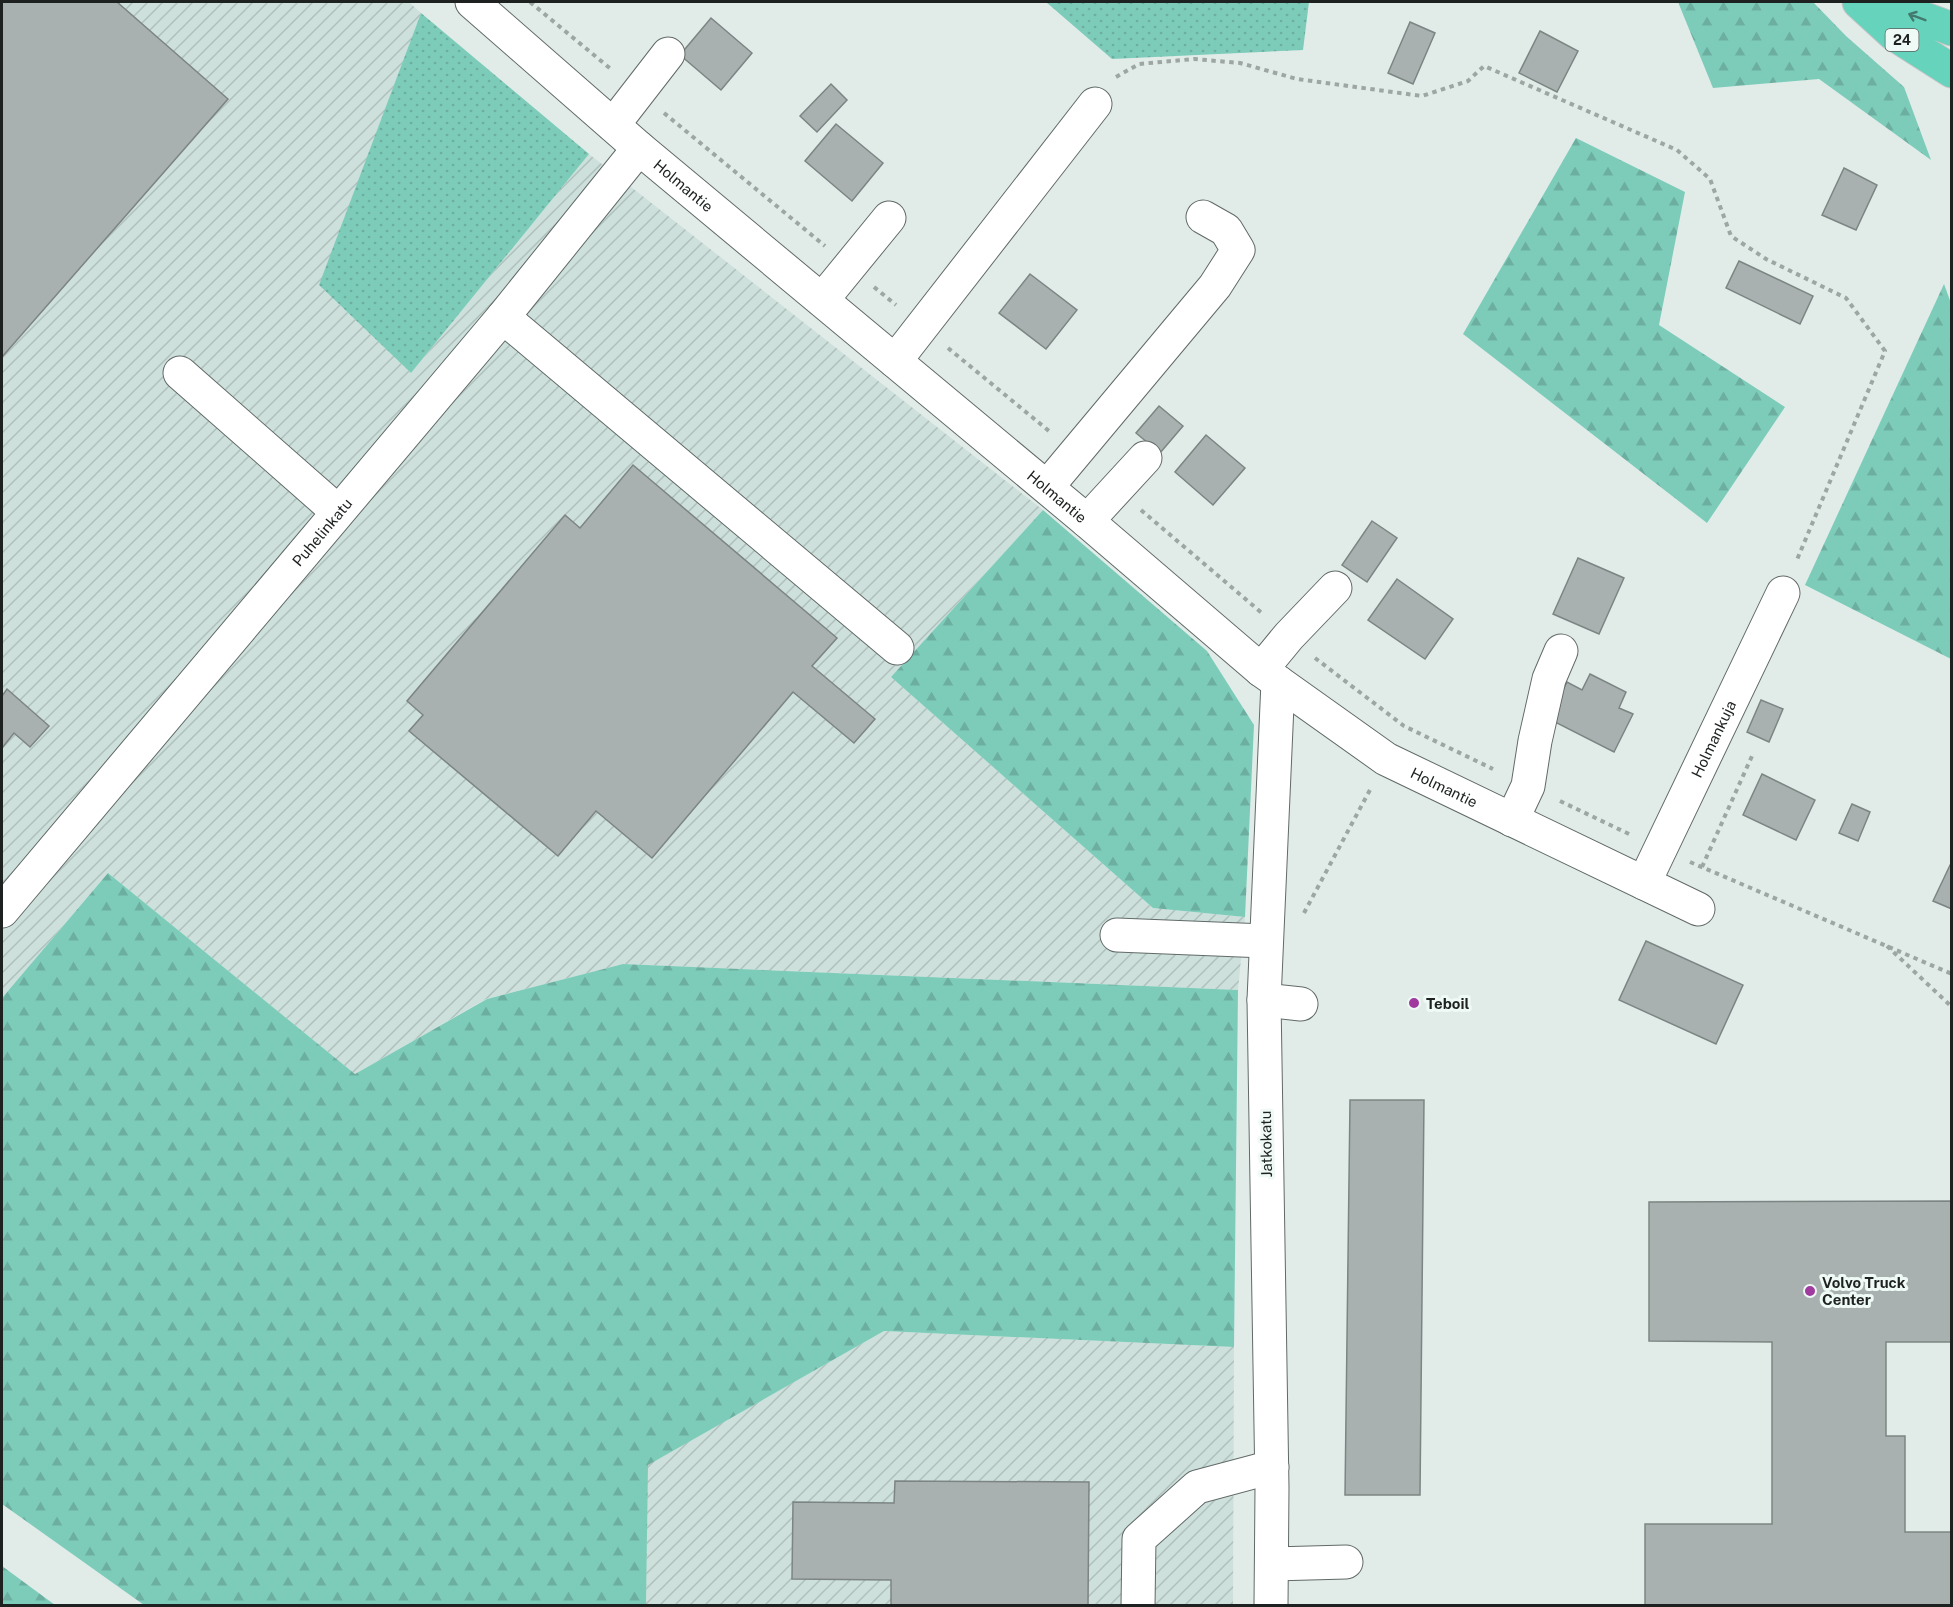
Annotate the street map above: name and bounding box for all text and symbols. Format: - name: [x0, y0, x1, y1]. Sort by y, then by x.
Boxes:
- one-way arrow: [1908, 11, 1927, 22]
- road number: 24: [1886, 29, 1918, 51]
- street label: Holmantie: [651, 156, 717, 215]
- street label: Holmantie: [1024, 467, 1090, 526]
- street label: Puhelinkatu: [288, 495, 355, 569]
- street label: Holmankuja: [1687, 697, 1739, 780]
- street label: Holmantie: [1408, 764, 1480, 810]
- place label: Teboil: [1426, 995, 1470, 1012]
- marker: Teboil: [1407, 996, 1421, 1010]
- street label: Jatkokatu: [1257, 1110, 1275, 1178]
- place label: Volvo Truck Center: [1822, 1274, 1906, 1308]
- marker: Volvo Truck Center: [1803, 1284, 1817, 1298]

